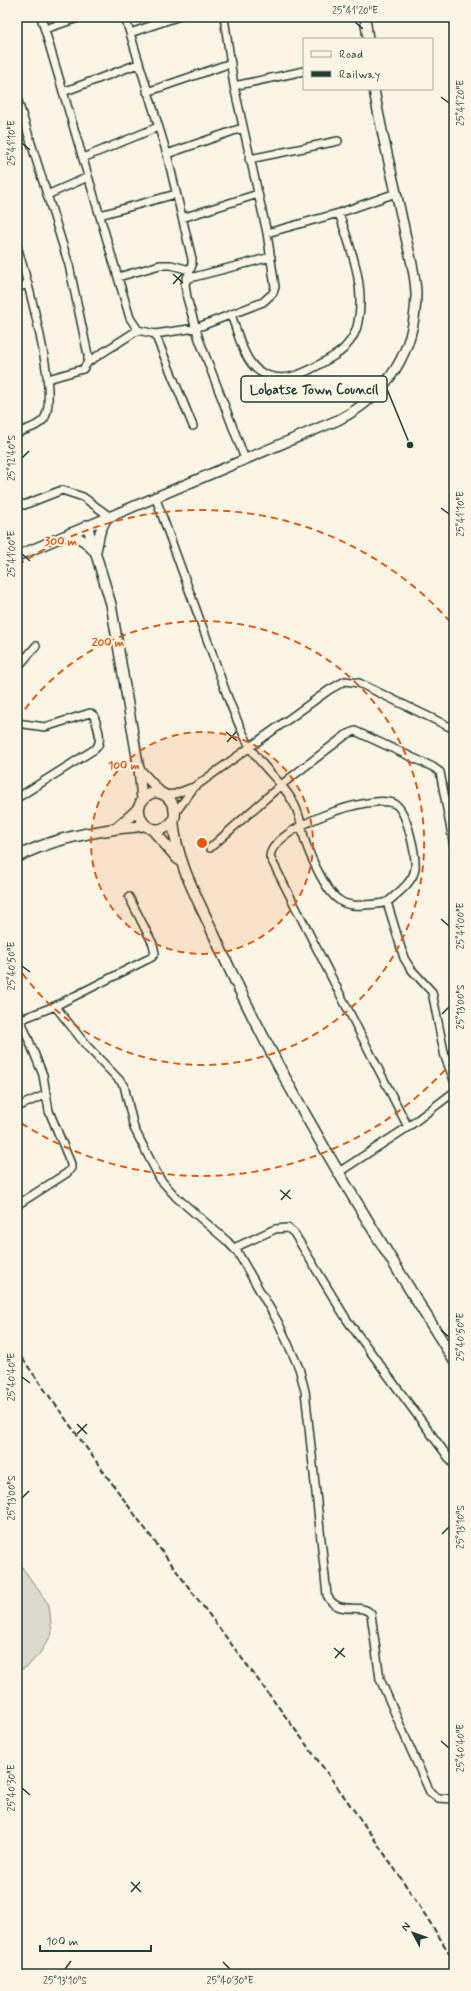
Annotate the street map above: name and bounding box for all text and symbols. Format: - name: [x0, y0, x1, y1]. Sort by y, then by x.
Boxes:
- text: 25°41'20"E: [332, 4, 378, 18]
- legend: [303, 38, 433, 90]
- text: Road: [339, 47, 363, 63]
- text: Railway: [339, 67, 381, 83]
- text: 25°41'20"E: [454, 80, 468, 126]
- text: 25°41'10"E: [5, 120, 19, 166]
- callout: Lobatse Town Council: [241, 376, 387, 402]
- text: Lobatse Town Council: [250, 381, 379, 399]
- text: 25°12'40"S: [5, 434, 19, 481]
- text: 25°41'10"E: [454, 491, 468, 537]
- text: 25°41'00"E: [5, 531, 19, 577]
- text: 300 m: [45, 534, 78, 550]
- text: 200 m: [92, 635, 125, 651]
- text: 100 m: [108, 758, 141, 774]
- centre of rings: [195, 836, 209, 850]
- text: 25°41'00"E: [454, 903, 468, 949]
- text: 25°40'50"E: [5, 942, 19, 990]
- text: 25°13'00"S: [454, 984, 468, 1029]
- text: 25°40'50"E: [454, 1313, 468, 1361]
- text: 25°40'40"E: [5, 1353, 19, 1401]
- text: 25°13'00"S: [5, 1475, 19, 1520]
- text: 25°13'10"S: [454, 1505, 468, 1549]
- text: 25°40'40"E: [454, 1724, 468, 1772]
- text: 25°40'30"E: [5, 1764, 19, 1812]
- north arrow: [393, 1913, 433, 1953]
- text: N: [399, 1920, 414, 1934]
- scale bar: [40, 1927, 151, 1953]
- text: 100 m: [46, 1934, 78, 1950]
- text: 25°13'10"S: [43, 1974, 87, 1988]
- text: 25°40'30"E: [207, 1974, 254, 1988]

